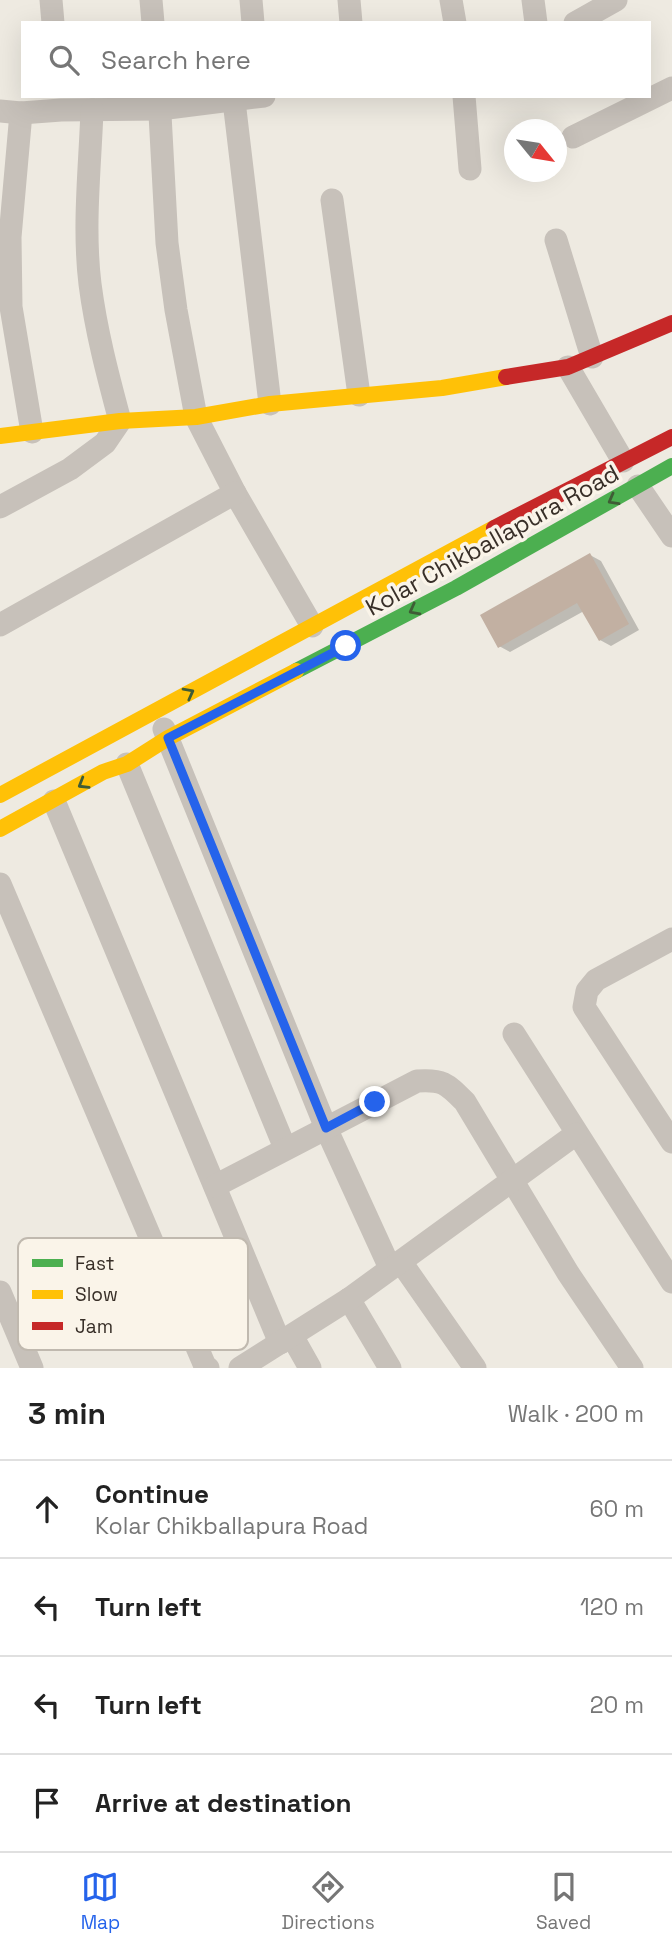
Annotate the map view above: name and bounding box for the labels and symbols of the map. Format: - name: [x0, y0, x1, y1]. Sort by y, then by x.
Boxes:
- north arrow: [504, 119, 567, 182]
- street label: Kolar Chikballapura Road: [360, 457, 624, 623]
- one-way arrow: [607, 492, 620, 505]
- one-way arrow: [409, 602, 421, 616]
- route start: [330, 630, 361, 661]
- one-way arrow: [182, 687, 195, 701]
- one-way arrow: [77, 775, 90, 788]
- route end: [359, 1086, 390, 1117]
- legend: [18, 1238, 248, 1350]
- text: Fast: [75, 1251, 115, 1276]
- text: Slow: [75, 1282, 118, 1307]
- text: Jam: [75, 1314, 113, 1339]

